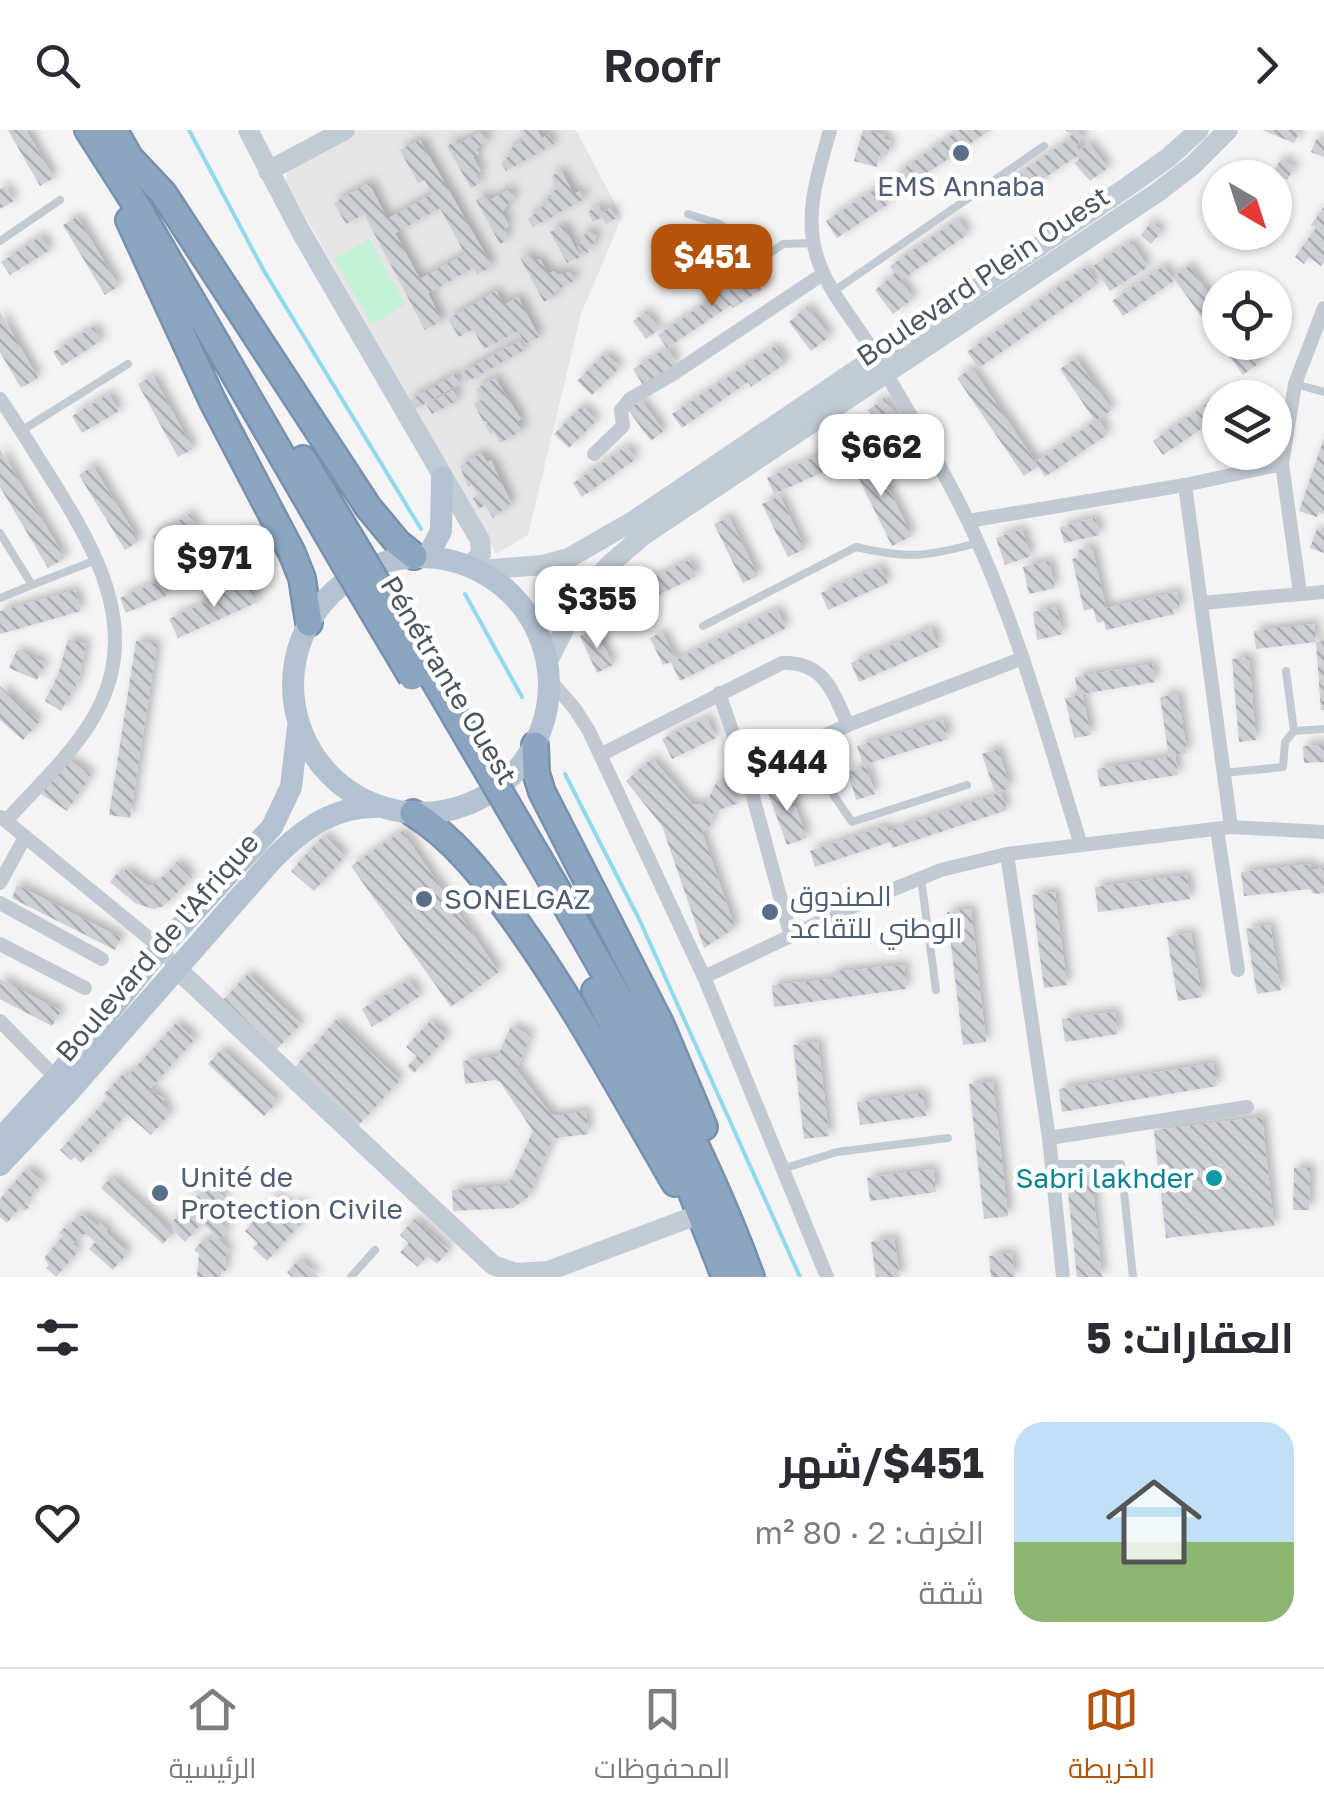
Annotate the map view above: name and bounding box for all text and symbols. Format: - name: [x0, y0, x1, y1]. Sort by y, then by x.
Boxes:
- icon: search: [30, 38, 85, 93]
- text: Roofr: [603, 38, 721, 92]
- icon: forward: [1239, 38, 1294, 93]
- marker: EMS Annaba: [950, 142, 972, 164]
- north arrow: [1202, 160, 1292, 250]
- map controls: [1202, 160, 1292, 470]
- place label: EMS Annaba: [877, 169, 1045, 202]
- street label: Boulevard Plein Ouest: [850, 179, 1115, 372]
- pin: $451: [653, 224, 771, 309]
- text: $451: [673, 237, 751, 275]
- button: locate: [1202, 270, 1292, 360]
- button: layers: [1202, 380, 1292, 470]
- pin: $662: [822, 414, 940, 499]
- text: $662: [840, 427, 922, 465]
- pin: $971: [155, 525, 273, 610]
- text: $971: [176, 538, 252, 576]
- pin: $355: [538, 566, 656, 651]
- street label: Pénétrante Ouest: [374, 570, 525, 790]
- text: $355: [557, 579, 637, 617]
- pin: $444: [728, 729, 846, 814]
- text: $444: [746, 742, 828, 780]
- street label: Boulevard de l'Afrique: [48, 826, 265, 1068]
- place label: الصندوق الوطني للتقاعد: [790, 879, 963, 950]
- place label: SONELGAZ: [444, 882, 591, 915]
- marker: SONELGAZ: [413, 888, 435, 910]
- marker: الصندوق الوطني للتقاعد: [759, 901, 781, 923]
- place label: Unité de Protection Civile: [180, 1160, 403, 1225]
- place label: Sabri lakhder: [1015, 1161, 1194, 1194]
- marker: Sabri lakhder: [1203, 1167, 1225, 1189]
- marker: Unité de Protection Civile: [149, 1182, 171, 1204]
- icon: filters: [30, 1310, 85, 1365]
- text: العقارات: 5: [1086, 1312, 1294, 1362]
- text: $451/شهر: [780, 1437, 984, 1487]
- icon: home: [1094, 1462, 1214, 1582]
- icon: heart: [30, 1495, 85, 1550]
- text: الغرف: 2 · 80 m²: [755, 1513, 984, 1551]
- text: شقة: [919, 1573, 984, 1611]
- tab: الرئيسية: [169, 1682, 257, 1794]
- tab: المحفوظات: [594, 1682, 730, 1794]
- tab: الخريطة: [1068, 1682, 1155, 1794]

